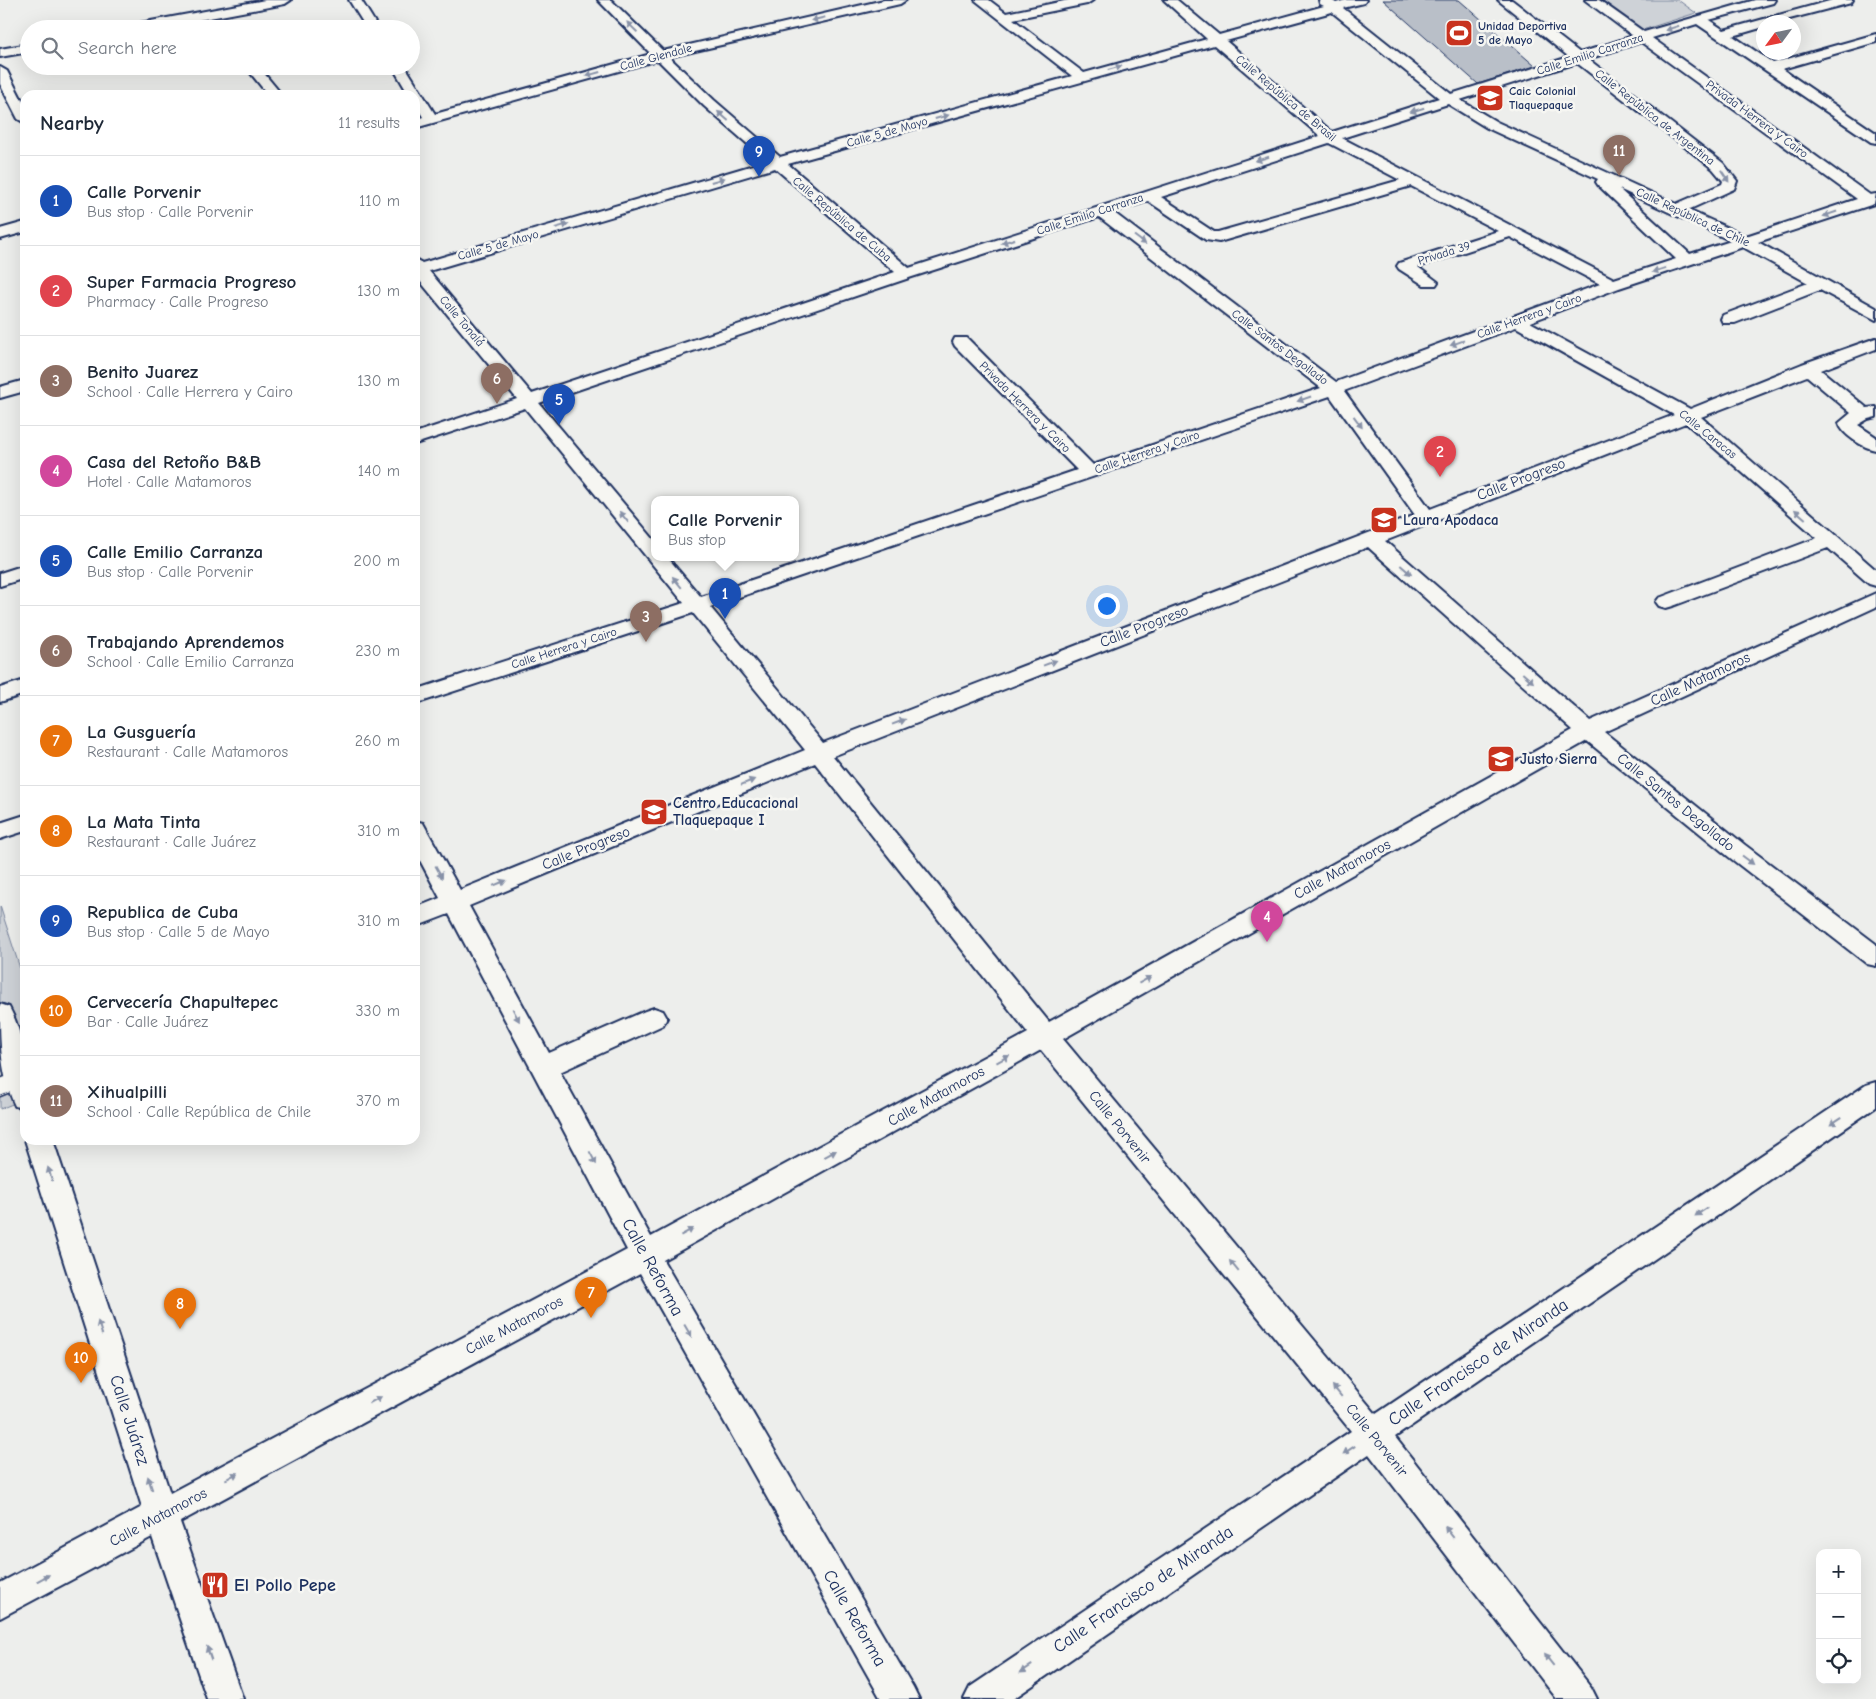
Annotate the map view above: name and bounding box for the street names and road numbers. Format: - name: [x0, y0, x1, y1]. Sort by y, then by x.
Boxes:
- street label: Calle Emilio Carranza: [1535, 30, 1645, 78]
- street label: Calle Glendale: [618, 41, 694, 73]
- street label: Calle República de Brasil: [1233, 52, 1339, 144]
- street label: Calle República de Argentina: [1592, 66, 1718, 168]
- street label: Privada Herrera y Cairo: [1703, 77, 1811, 161]
- street label: Calle 5 de Mayo: [845, 114, 929, 150]
- street label: Calle República de Cuba: [790, 174, 894, 264]
- street label: Calle República de Chile: [1634, 185, 1752, 249]
- street label: Calle Emilio Carranza: [1035, 190, 1145, 238]
- street label: Calle 5 de Mayo: [456, 227, 540, 263]
- street label: Privada 39: [1416, 238, 1472, 268]
- street label: Calle Herrera y Cairo: [1475, 291, 1583, 341]
- street label: Calle Tonalá: [437, 293, 487, 349]
- street label: Calle Santos Degollado: [1229, 306, 1331, 388]
- street label: Privada Herrera y Cairo: [977, 359, 1073, 455]
- street label: Calle Caracas: [1676, 407, 1740, 461]
- street label: Calle Herrera y Cairo: [1093, 427, 1201, 477]
- street label: Calle Progreso: [1474, 454, 1568, 504]
- street label: Calle Progreso: [1097, 601, 1191, 651]
- street label: Calle Herrera y Cairo: [509, 624, 619, 672]
- street label: Calle Matamoros: [1647, 648, 1753, 710]
- street label: Calle Santos Degollado: [1613, 749, 1739, 855]
- street label: Calle Progreso: [539, 822, 633, 874]
- street label: Calle Matamoros: [1290, 835, 1394, 903]
- street label: Calle Matamoros: [884, 1062, 988, 1130]
- street label: Calle Porvenir: [1085, 1087, 1155, 1167]
- street label: Calle Reforma: [617, 1215, 688, 1320]
- street label: Calle Matamoros: [462, 1292, 566, 1358]
- street label: Calle Francisco de Miranda: [1384, 1294, 1572, 1431]
- street label: Calle Juárez: [105, 1372, 154, 1468]
- street label: Calle Porvenir: [1342, 1400, 1412, 1480]
- street label: Calle Matamoros: [106, 1484, 210, 1550]
- street label: Calle Francisco de Miranda: [1049, 1521, 1237, 1658]
- street label: Calle Reforma: [818, 1566, 891, 1670]

